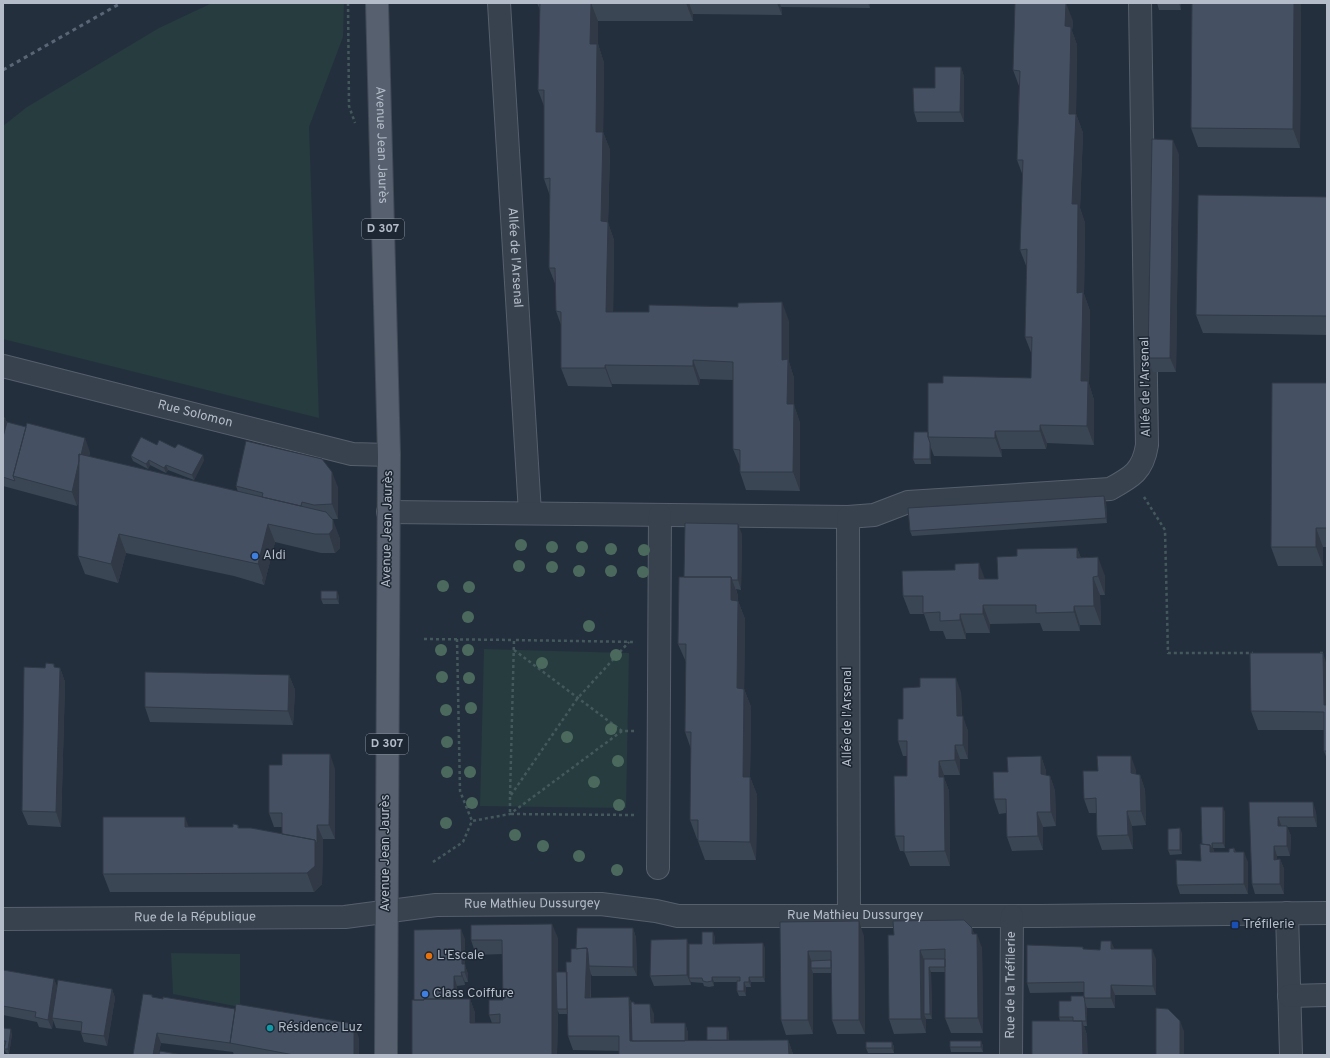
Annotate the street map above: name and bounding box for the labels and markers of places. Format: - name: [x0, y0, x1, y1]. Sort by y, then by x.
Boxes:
- place label: Aldi: [263, 548, 286, 564]
- marker: Aldi: [250, 551, 260, 561]
- place label: Tréfilerie: [1243, 917, 1295, 933]
- marker: Tréfilerie: [1230, 920, 1240, 930]
- place label: L'Escale: [437, 948, 484, 964]
- marker: L'Escale: [424, 951, 434, 961]
- place label: Class Coiffure: [433, 986, 514, 1002]
- marker: Class Coiffure: [420, 989, 430, 999]
- place label: Résidence Luz: [278, 1020, 362, 1036]
- marker: Résidence Luz: [265, 1023, 275, 1033]

